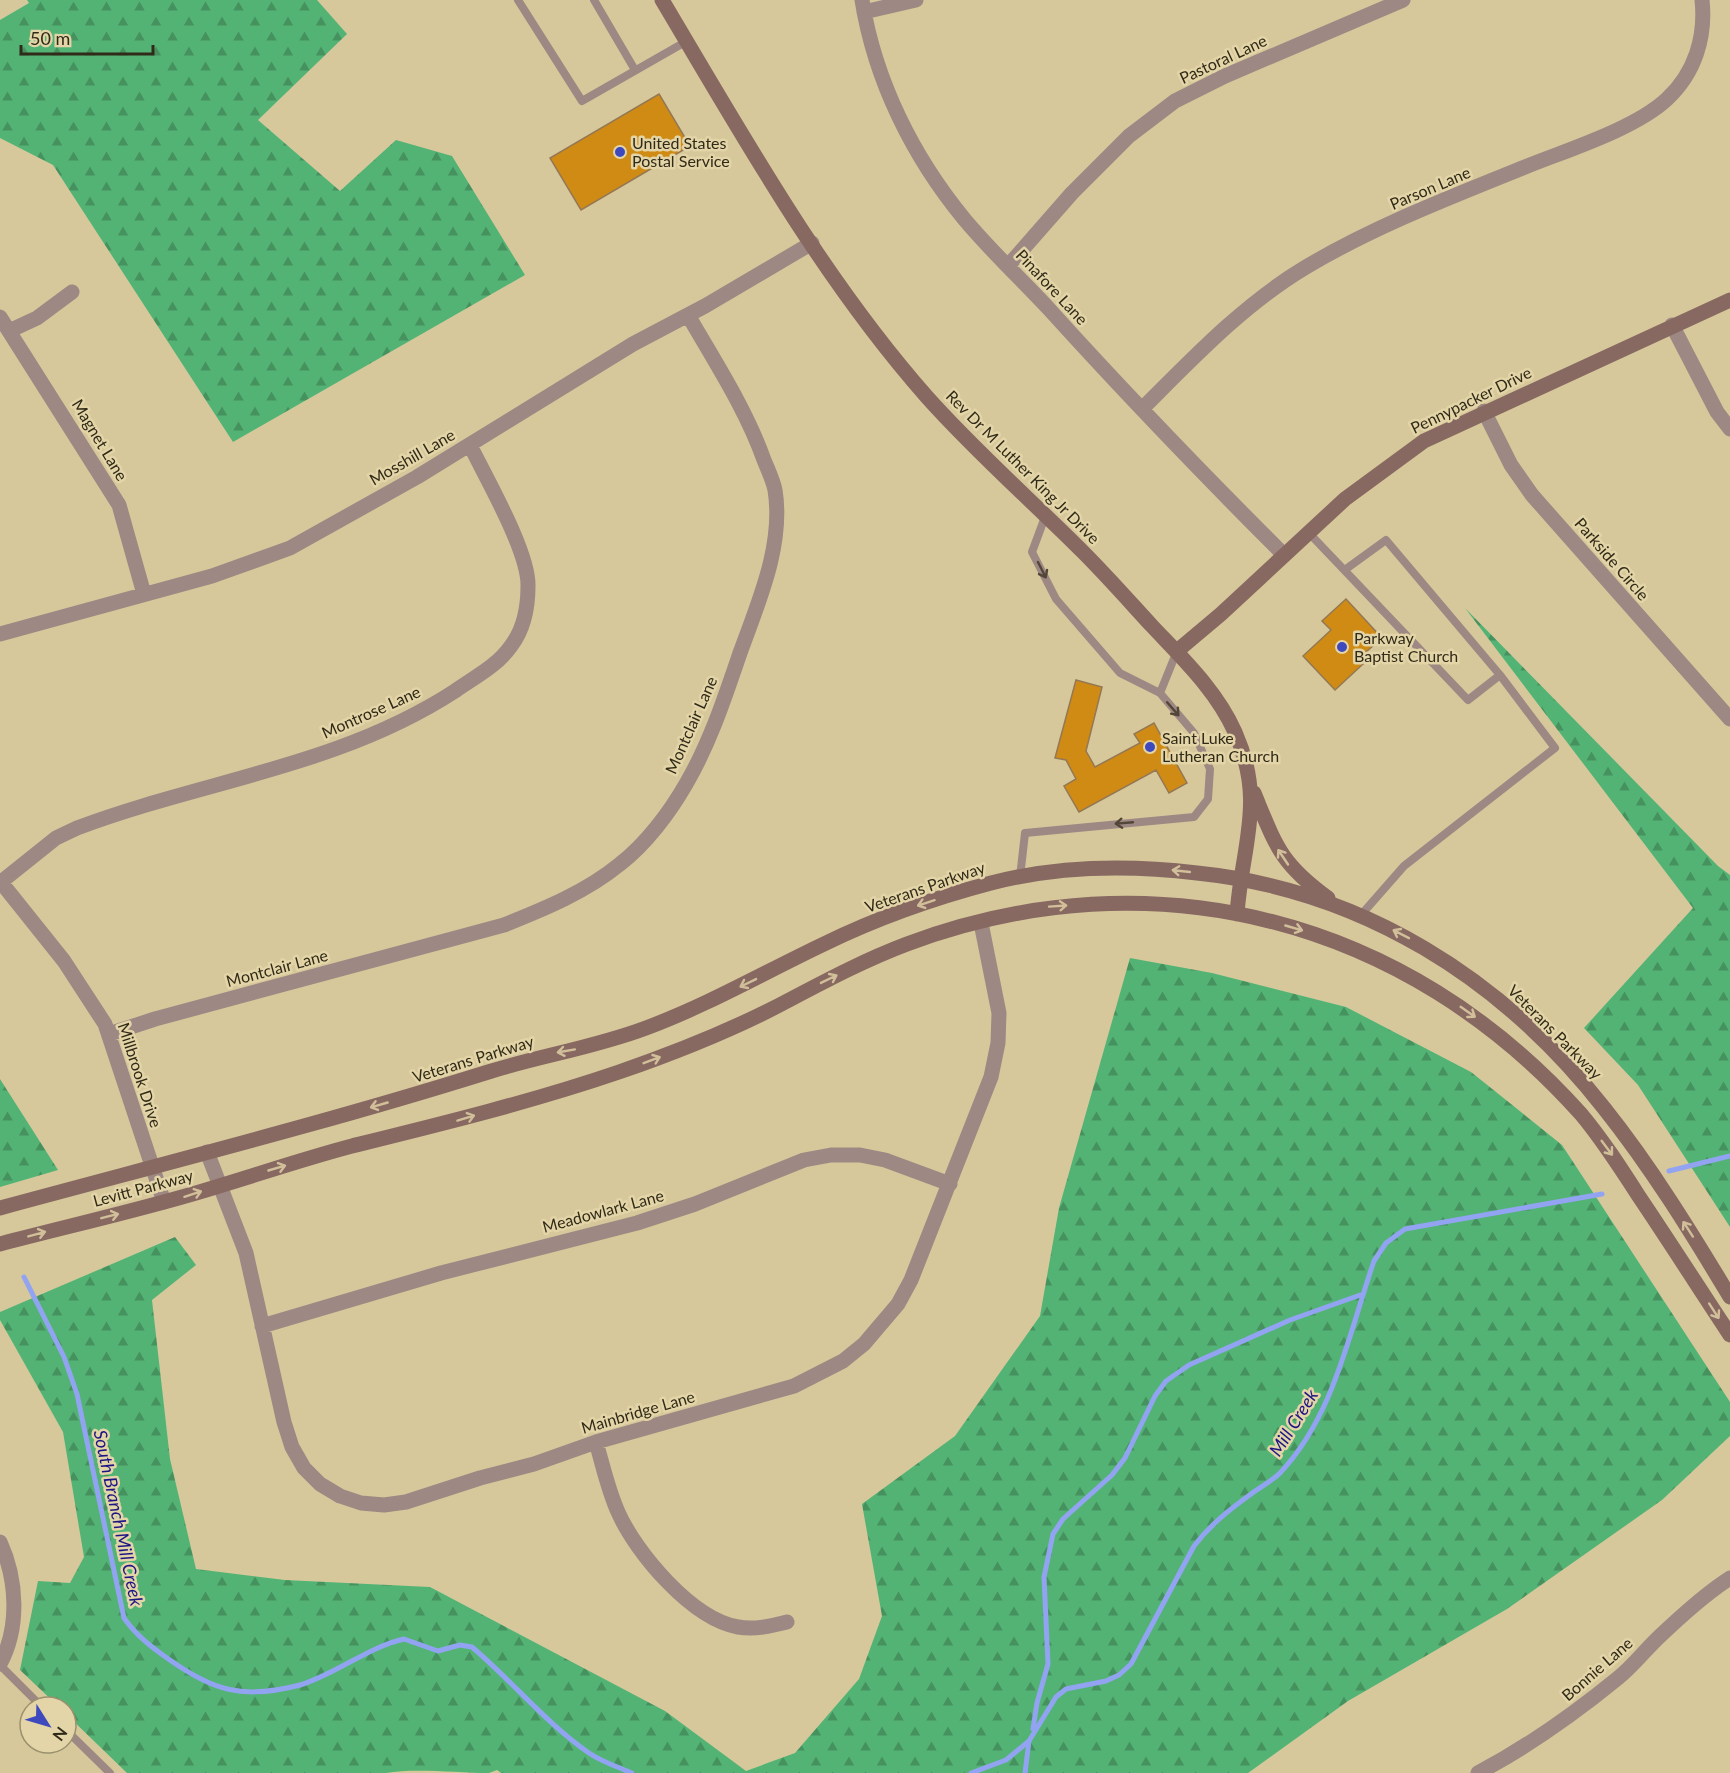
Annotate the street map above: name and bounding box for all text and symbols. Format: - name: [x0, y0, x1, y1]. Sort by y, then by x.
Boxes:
- scale bar: [21, 18, 153, 56]
- text: 50 m: [30, 27, 70, 49]
- street label: Pastoral Lane: [1176, 30, 1269, 87]
- place label: United States Postal Service: [632, 133, 730, 170]
- marker: United States Postal Service: [613, 145, 627, 159]
- street label: Parson Lane: [1387, 162, 1473, 213]
- street label: Pinafore Lane: [1013, 245, 1092, 328]
- street label: Pennypacker Drive: [1407, 362, 1534, 437]
- street label: Rev Dr M Luther King Jr Drive: [943, 386, 1104, 547]
- street label: Magnet Lane: [69, 396, 132, 484]
- street label: Mosshill Lane: [366, 424, 458, 489]
- street label: Parkside Circle: [1571, 513, 1653, 604]
- one-way arrow: [1036, 561, 1048, 579]
- place label: Parkway Baptist Church: [1354, 628, 1458, 665]
- marker: Parkway Baptist Church: [1335, 640, 1349, 654]
- street label: Montclair Lane: [661, 673, 720, 776]
- street label: Montrose Lane: [319, 681, 423, 742]
- one-way arrow: [1166, 701, 1180, 716]
- place label: Saint Luke Lutheran Church: [1162, 728, 1279, 765]
- marker: Saint Luke Lutheran Church: [1143, 740, 1157, 754]
- one-way arrow: [1114, 818, 1134, 829]
- one-way arrow: [1277, 849, 1289, 866]
- street label: Veterans Parkway: [862, 857, 988, 916]
- one-way arrow: [1172, 865, 1192, 876]
- one-way arrow: [917, 899, 936, 910]
- one-way arrow: [1047, 900, 1067, 911]
- one-way arrow: [1284, 923, 1303, 934]
- one-way arrow: [1393, 928, 1411, 940]
- street label: Montclair Lane: [224, 945, 330, 990]
- one-way arrow: [819, 973, 837, 984]
- one-way arrow: [739, 977, 757, 989]
- street label: Veterans Parkway: [1504, 981, 1607, 1083]
- one-way arrow: [1460, 1006, 1476, 1018]
- street label: Millbrook Drive: [115, 1020, 166, 1130]
- street label: Veterans Parkway: [410, 1031, 536, 1086]
- one-way arrow: [557, 1046, 577, 1057]
- one-way arrow: [642, 1053, 660, 1064]
- one-way arrow: [370, 1100, 389, 1111]
- one-way arrow: [456, 1112, 475, 1123]
- one-way arrow: [1601, 1140, 1613, 1156]
- one-way arrow: [267, 1162, 286, 1173]
- street label: Levitt Parkway: [91, 1165, 196, 1210]
- street label: Meadowlark Lane: [540, 1185, 666, 1236]
- one-way arrow: [183, 1188, 202, 1199]
- one-way arrow: [101, 1210, 120, 1222]
- one-way arrow: [1682, 1221, 1694, 1238]
- one-way arrow: [27, 1228, 46, 1240]
- one-way arrow: [1709, 1302, 1721, 1319]
- water label: Mill Creek: [1264, 1385, 1322, 1460]
- street label: Mainbridge Lane: [579, 1386, 697, 1437]
- water label: South Branch Mill Creek: [90, 1428, 149, 1608]
- street label: Bonnie Lane: [1558, 1633, 1636, 1704]
- north arrow: [18, 1695, 78, 1755]
- text: N: [49, 1724, 72, 1745]

